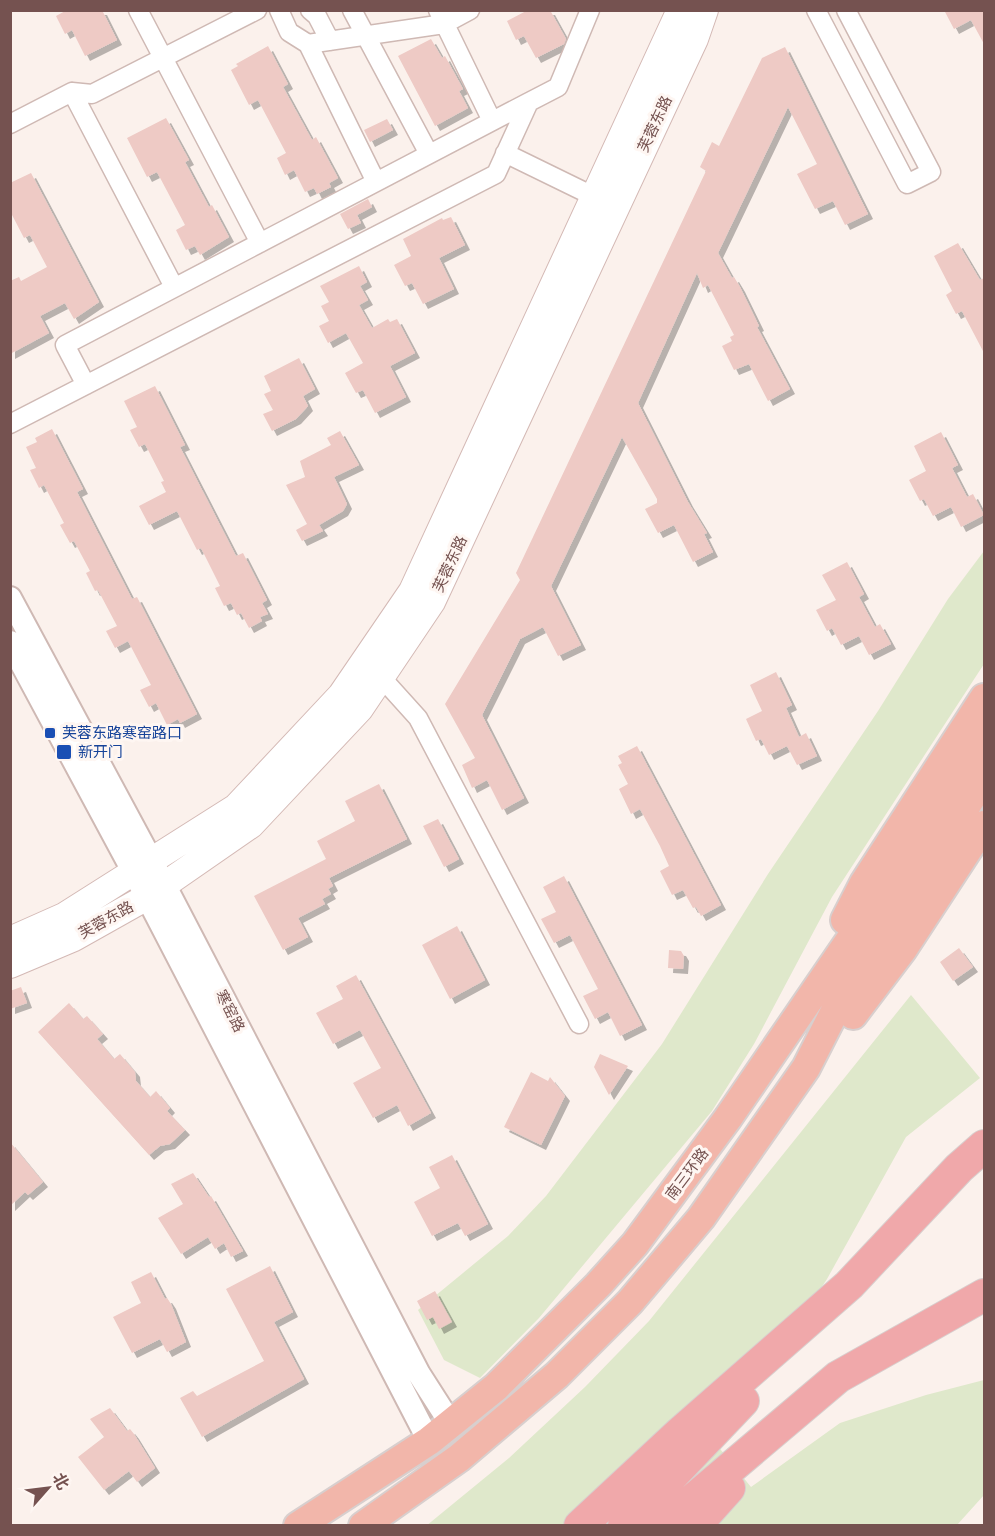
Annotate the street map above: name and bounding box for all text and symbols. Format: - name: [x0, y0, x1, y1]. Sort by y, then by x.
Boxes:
- street label: 芙蓉东路: [633, 93, 675, 155]
- street label: 芙蓉东路: [428, 533, 470, 595]
- place label: 芙蓉东路寒窑路口: [62, 723, 182, 741]
- marker: 芙蓉东路寒窑路口: [43, 726, 57, 740]
- place label: 新开门: [78, 742, 123, 760]
- marker: 新开门: [55, 743, 73, 761]
- street label: 芙蓉东路: [75, 897, 136, 942]
- street label: 寒窑路: [213, 986, 249, 1035]
- street label: 南三环路: [661, 1144, 711, 1203]
- north arrow: [18, 1458, 78, 1518]
- text: 北: [50, 1469, 74, 1492]

